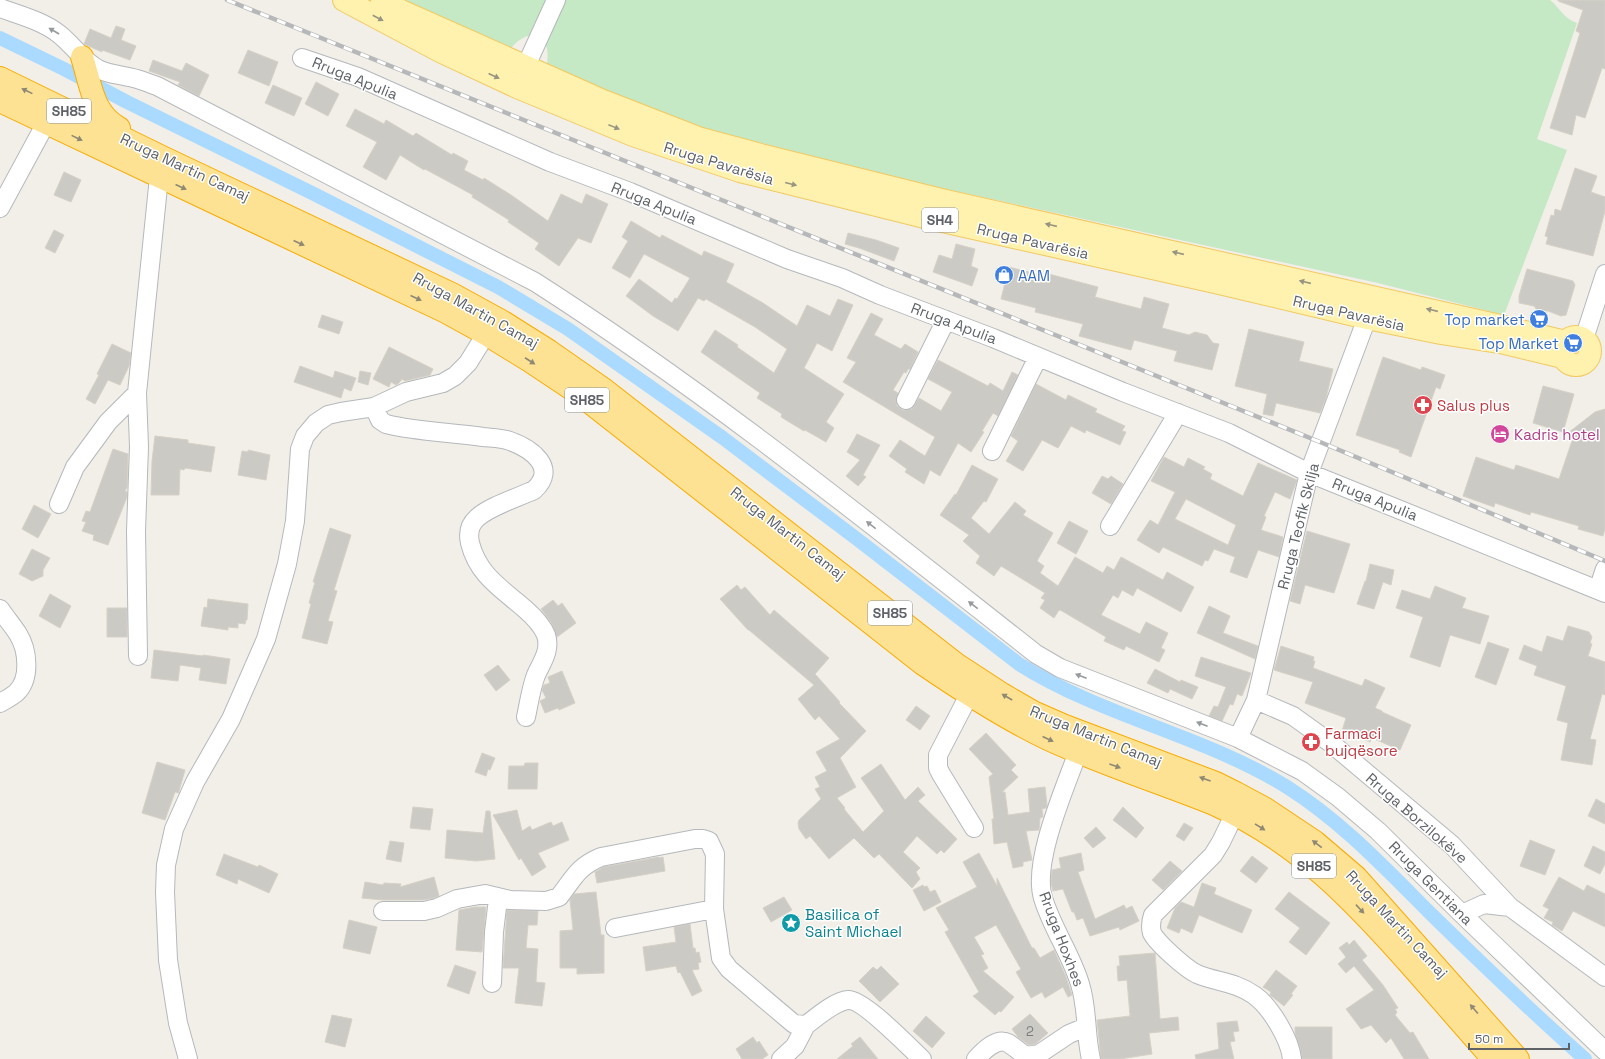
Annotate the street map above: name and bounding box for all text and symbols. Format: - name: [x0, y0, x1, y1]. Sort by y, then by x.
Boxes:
- one-way arrow: [372, 15, 384, 22]
- one-way arrow: [48, 28, 60, 35]
- street label: Rruga Apulia: [309, 52, 401, 104]
- one-way arrow: [489, 74, 501, 80]
- one-way arrow: [22, 88, 33, 94]
- road number: SH85: [47, 99, 91, 123]
- one-way arrow: [608, 125, 620, 131]
- street label: Rruga Martin Camaj: [117, 129, 253, 205]
- one-way arrow: [71, 135, 83, 141]
- street label: Rruga Pavarësia: [662, 137, 777, 189]
- street label: Rruga Apulia: [608, 177, 700, 229]
- one-way arrow: [784, 182, 797, 188]
- one-way arrow: [175, 184, 187, 190]
- road number: SH4: [922, 208, 958, 232]
- street label: Rruga Pavarësia: [975, 219, 1091, 263]
- one-way arrow: [1045, 221, 1057, 227]
- one-way arrow: [293, 240, 304, 246]
- one-way arrow: [1172, 250, 1184, 256]
- shop icon: AAM: [993, 264, 1015, 286]
- place label: AAM: [1018, 266, 1050, 285]
- street label: Rruga Martin Camaj: [410, 268, 542, 352]
- one-way arrow: [1299, 278, 1311, 284]
- street label: Rruga Pavarësia: [1291, 291, 1407, 335]
- one-way arrow: [411, 295, 422, 301]
- street label: Rruga Apulia: [908, 298, 1000, 348]
- one-way arrow: [1426, 307, 1438, 313]
- supermarket icon: Top market: [1528, 308, 1550, 330]
- place label: Top market: [1445, 310, 1525, 329]
- supermarket icon: Top Market: [1562, 332, 1584, 354]
- place label: Top Market: [1478, 334, 1559, 353]
- one-way arrow: [525, 357, 535, 365]
- road number: SH85: [565, 388, 609, 412]
- pharmacy icon: Salus plus: [1412, 394, 1434, 416]
- place label: Salus plus: [1437, 396, 1510, 415]
- hotel icon: Kadris hotel: [1489, 423, 1511, 445]
- place label: Kadris hotel: [1514, 425, 1600, 444]
- street label: Rruga Teofik Skilja: [1273, 460, 1323, 591]
- street label: Rruga Apulia: [1329, 473, 1421, 525]
- street label: Rruga Martin Camaj: [727, 482, 849, 584]
- one-way arrow: [865, 521, 876, 529]
- one-way arrow: [968, 600, 979, 609]
- road number: SH85: [868, 601, 912, 625]
- one-way arrow: [1076, 673, 1087, 679]
- one-way arrow: [1002, 694, 1013, 701]
- street label: Rruga Martin Camaj: [1027, 701, 1165, 771]
- one-way arrow: [1196, 720, 1208, 726]
- place label: Farmaci bujqësore: [1325, 724, 1398, 760]
- pharmacy icon: Farmaci bujqësore: [1300, 731, 1322, 753]
- one-way arrow: [1043, 736, 1054, 742]
- one-way arrow: [1109, 763, 1121, 769]
- street label: Rruga Borzilokëve: [1362, 769, 1472, 867]
- one-way arrow: [1198, 776, 1210, 782]
- one-way arrow: [1254, 824, 1266, 831]
- street label: Rruga Gentiana: [1385, 837, 1477, 929]
- one-way arrow: [1311, 840, 1322, 848]
- road number: SH85: [1292, 854, 1336, 878]
- street label: Rruga Martin Camaj: [1342, 866, 1452, 982]
- street label: Rruga Hoxhes: [1035, 889, 1089, 989]
- one-way arrow: [1356, 904, 1365, 915]
- place label: Basilica of Saint Michael: [805, 905, 902, 941]
- place icon: Basilica of Saint Michael: [780, 912, 802, 934]
- one-way arrow: [1470, 1004, 1479, 1013]
- house number: 2: [1026, 1023, 1034, 1040]
- scale bar: [1469, 1025, 1569, 1051]
- text: 50 m: [1475, 1031, 1503, 1047]

